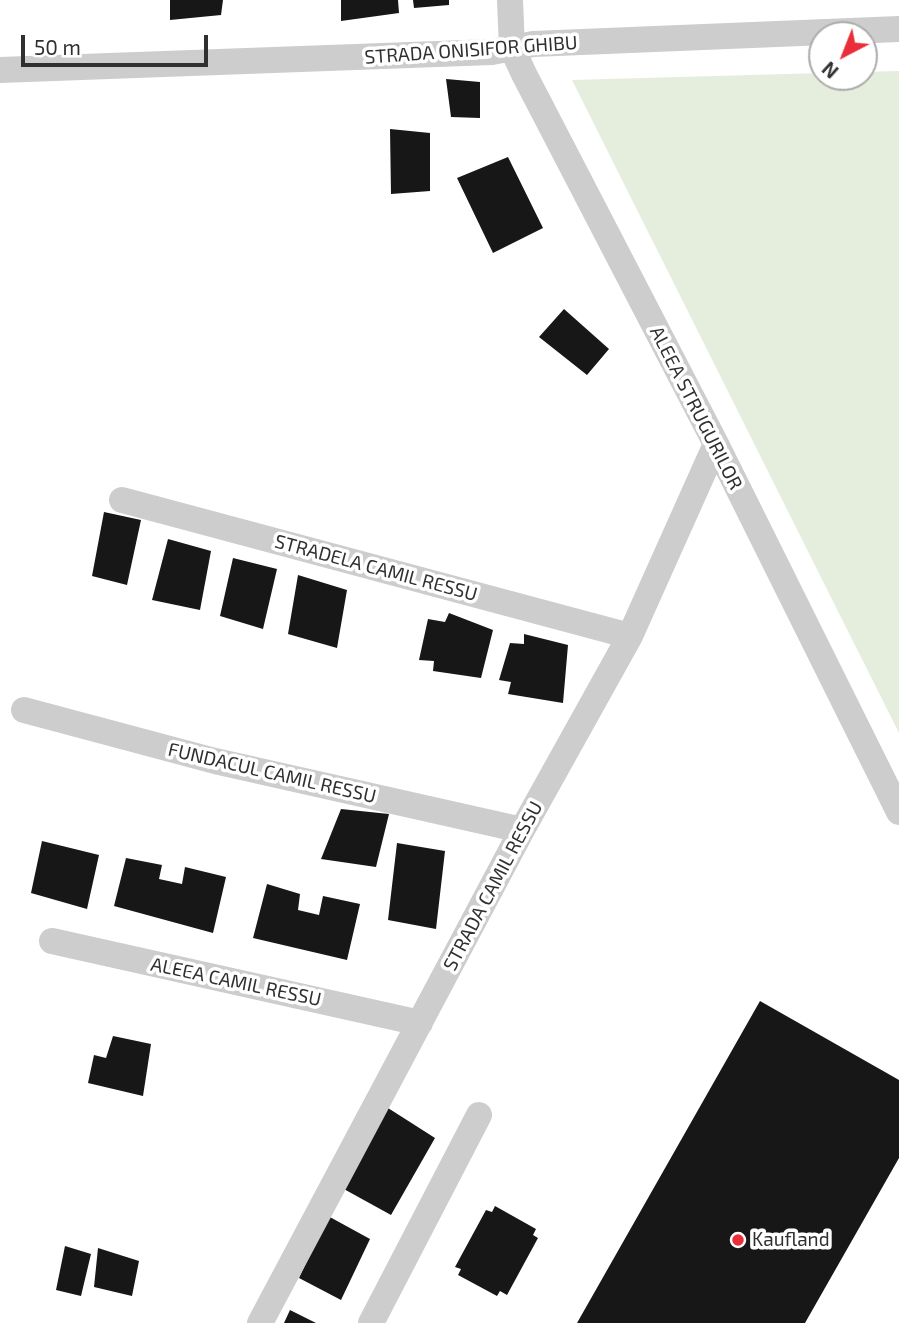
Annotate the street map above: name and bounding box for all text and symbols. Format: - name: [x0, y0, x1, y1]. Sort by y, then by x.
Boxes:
- scale bar: [24, 21, 212, 65]
- north arrow: [808, 21, 878, 91]
- street label: STRADA ONISIFOR GHIBU: [364, 31, 578, 69]
- text: 50 m: [34, 34, 81, 59]
- text: N: [817, 57, 843, 84]
- street label: ALEEA STRUGURILOR: [645, 323, 747, 493]
- street label: STRADELA CAMIL RESSU: [272, 530, 480, 606]
- street label: FUNDACUL CAMIL RESSU: [166, 738, 378, 808]
- street label: STRADA CAMIL RESSU: [439, 797, 547, 975]
- street label: ALEEA CAMIL RESSU: [149, 953, 323, 1011]
- place label: Kaufland: [752, 1229, 830, 1251]
- marker: Kaufland: [730, 1232, 746, 1248]

